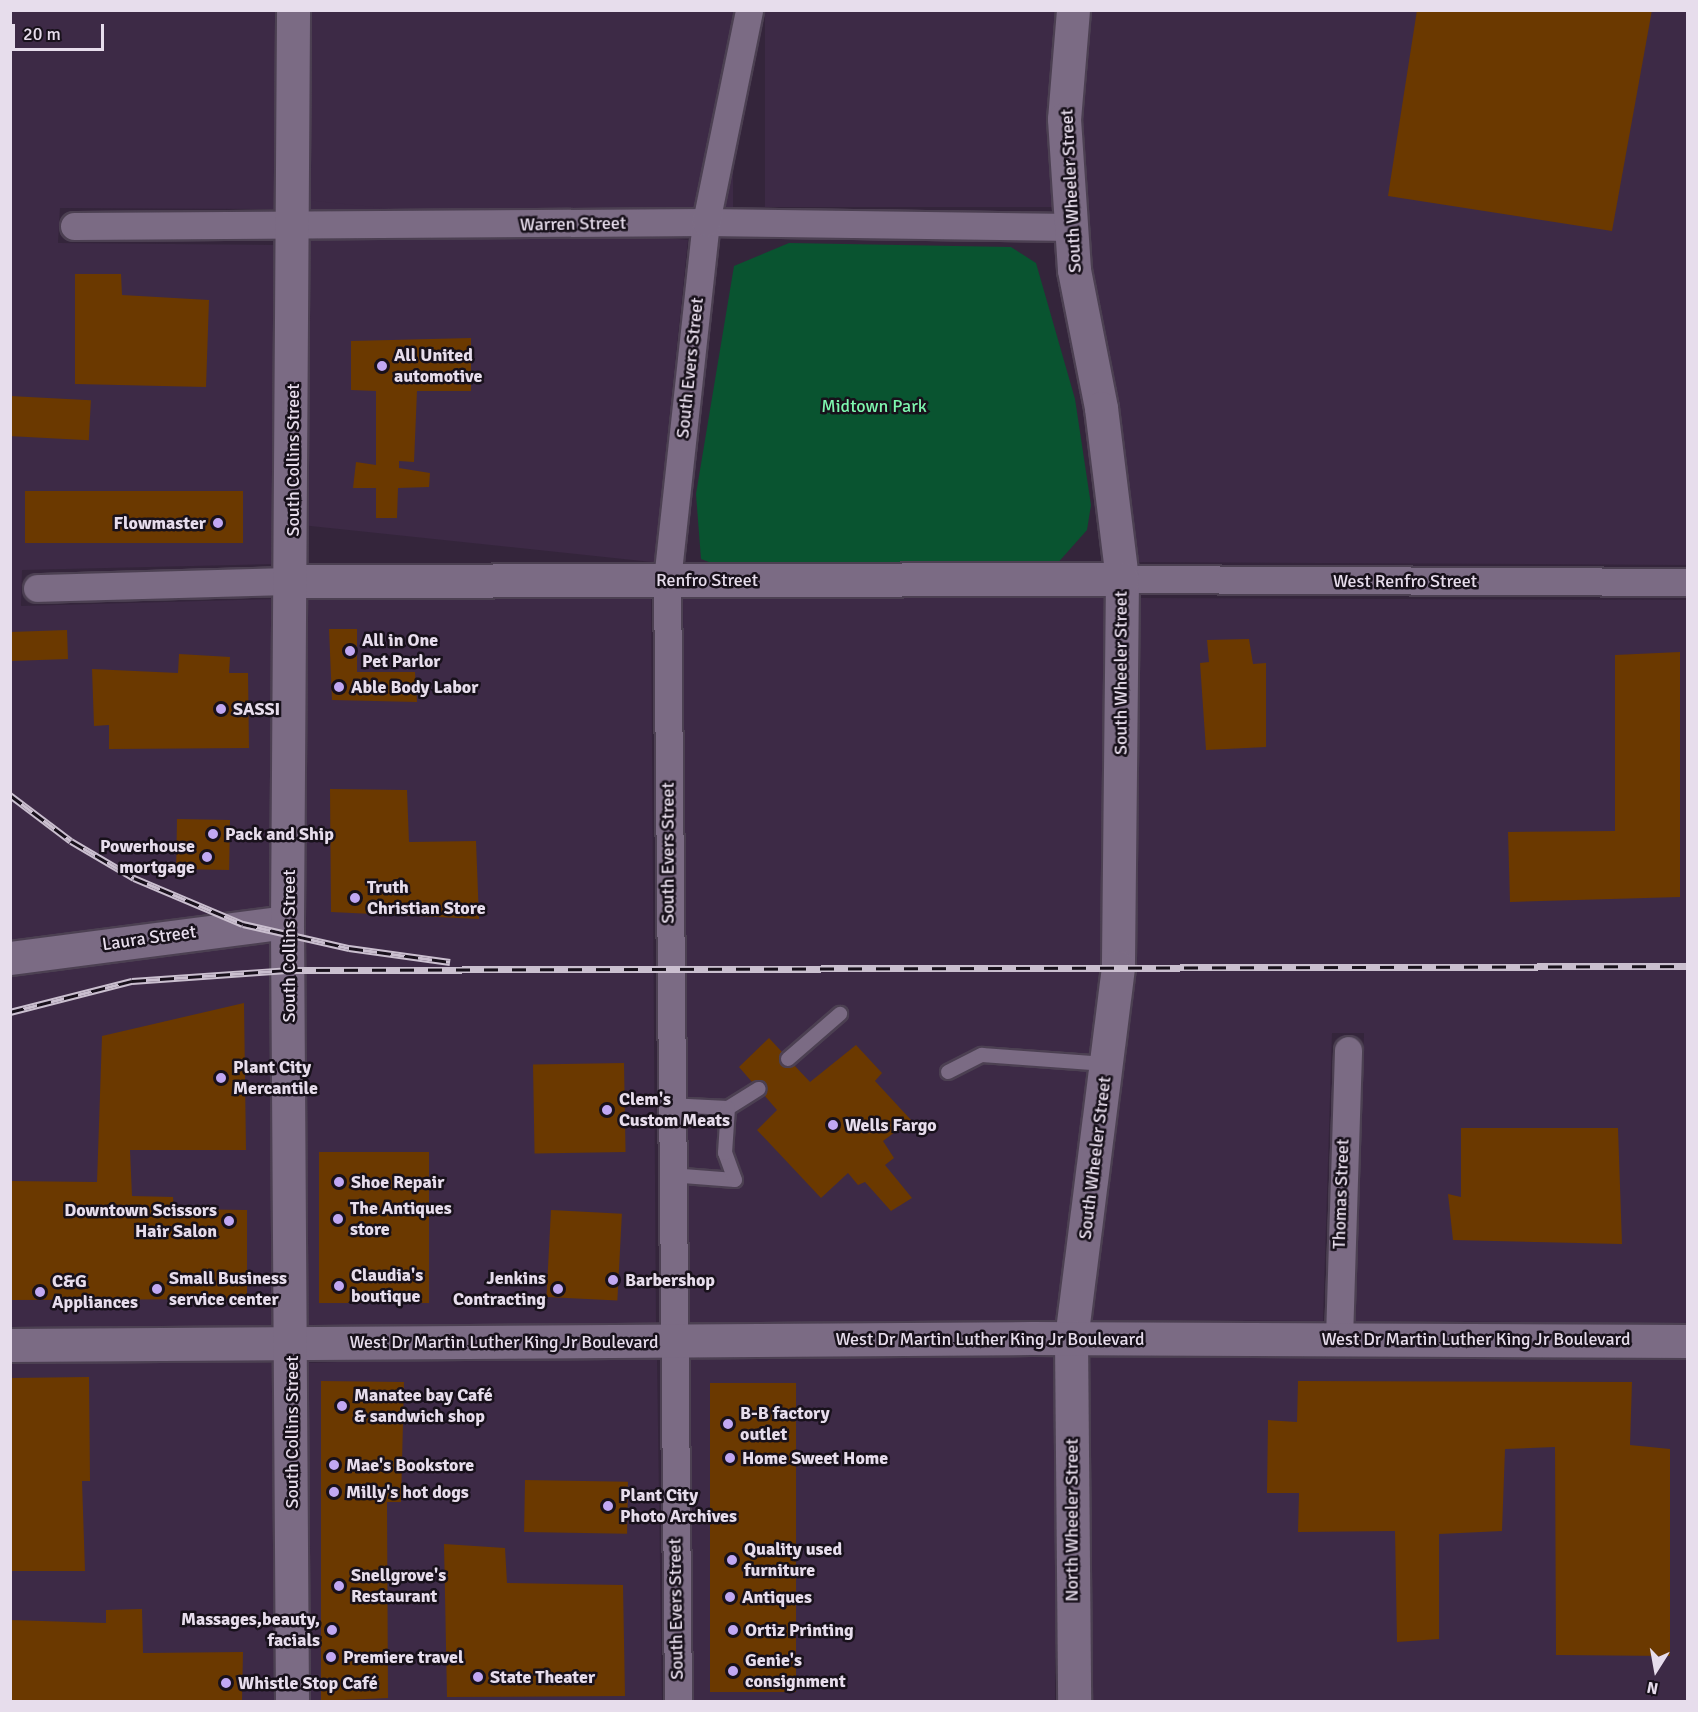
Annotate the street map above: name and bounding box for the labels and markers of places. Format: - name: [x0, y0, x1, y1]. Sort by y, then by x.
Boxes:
- place label: All United automotive: [394, 345, 482, 388]
- marker: All United automotive: [375, 359, 389, 373]
- place label: Flowmaster: [113, 512, 206, 534]
- marker: Flowmaster: [211, 516, 225, 530]
- place label: All in One Pet Parlor: [362, 630, 440, 672]
- marker: All in One Pet Parlor: [343, 644, 357, 658]
- place label: Able Body Labor: [351, 676, 478, 698]
- marker: Able Body Labor: [332, 680, 346, 694]
- place label: SASSI: [233, 698, 280, 720]
- marker: SASSI: [214, 702, 228, 716]
- place label: Pack and Ship: [225, 823, 334, 845]
- marker: Pack and Ship: [206, 827, 220, 841]
- place label: Powerhouse mortgage: [100, 836, 195, 878]
- marker: Powerhouse mortgage: [200, 850, 214, 864]
- place label: Truth Christian Store: [367, 877, 486, 920]
- marker: Truth Christian Store: [348, 891, 362, 905]
- place label: Plant City Mercantile: [233, 1057, 318, 1100]
- marker: Plant City Mercantile: [214, 1071, 228, 1085]
- place label: Clem's Custom Meats: [619, 1089, 730, 1132]
- marker: Clem's Custom Meats: [600, 1103, 614, 1117]
- place label: Wells Fargo: [845, 1114, 937, 1136]
- marker: Wells Fargo: [826, 1118, 840, 1132]
- place label: Shoe Repair: [351, 1171, 444, 1193]
- marker: Shoe Repair: [332, 1175, 346, 1189]
- place label: The Antiques store: [350, 1198, 452, 1240]
- place label: Downtown Scissors Hair Salon: [64, 1200, 217, 1242]
- marker: The Antiques store: [331, 1212, 345, 1226]
- marker: Downtown Scissors Hair Salon: [222, 1214, 236, 1228]
- place label: Claudia's boutique: [351, 1265, 423, 1308]
- place label: Small Business service center: [169, 1268, 287, 1310]
- place label: Jenkins Contracting: [453, 1268, 546, 1310]
- place label: Barbershop: [625, 1269, 715, 1291]
- place label: C&G Appliances: [52, 1271, 138, 1314]
- marker: Barbershop: [606, 1273, 620, 1287]
- marker: Claudia's boutique: [332, 1279, 346, 1293]
- marker: Small Business service center: [150, 1282, 164, 1296]
- marker: Jenkins Contracting: [551, 1282, 565, 1296]
- marker: C&G Appliances: [33, 1285, 47, 1299]
- place label: Manatee bay Café & sandwich shop: [354, 1385, 493, 1428]
- marker: Manatee bay Café & sandwich shop: [335, 1399, 349, 1413]
- place label: B-B factory outlet: [740, 1403, 830, 1446]
- marker: B-B factory outlet: [721, 1417, 735, 1431]
- place label: Home Sweet Home: [742, 1447, 888, 1469]
- marker: Home Sweet Home: [723, 1451, 737, 1465]
- place label: Mae's Bookstore: [346, 1454, 474, 1476]
- marker: Mae's Bookstore: [327, 1458, 341, 1472]
- place label: Milly's hot dogs: [346, 1481, 469, 1503]
- marker: Milly's hot dogs: [327, 1485, 341, 1499]
- place label: Plant City Photo Archives: [620, 1485, 737, 1528]
- marker: Plant City Photo Archives: [601, 1499, 615, 1513]
- place label: Quality used furniture: [744, 1539, 842, 1582]
- marker: Quality used furniture: [725, 1553, 739, 1567]
- place label: Snellgrove's Restaurant: [351, 1565, 446, 1608]
- marker: Snellgrove's Restaurant: [332, 1579, 346, 1593]
- place label: Antiques: [742, 1586, 812, 1608]
- marker: Antiques: [723, 1590, 737, 1604]
- place label: Massages,beauty, facials: [181, 1609, 320, 1652]
- place label: Ortiz Printing: [745, 1619, 854, 1641]
- marker: Massages,beauty, facials: [325, 1623, 339, 1637]
- marker: Ortiz Printing: [726, 1623, 740, 1637]
- place label: Premiere travel: [343, 1646, 464, 1668]
- marker: Premiere travel: [324, 1650, 338, 1664]
- place label: Genie's consignment: [745, 1650, 846, 1692]
- marker: Genie's consignment: [726, 1664, 740, 1678]
- place label: State Theater: [490, 1666, 595, 1688]
- marker: State Theater: [471, 1670, 485, 1684]
- place label: Whistle Stop Café: [238, 1672, 378, 1694]
- marker: Whistle Stop Café: [219, 1676, 233, 1690]

